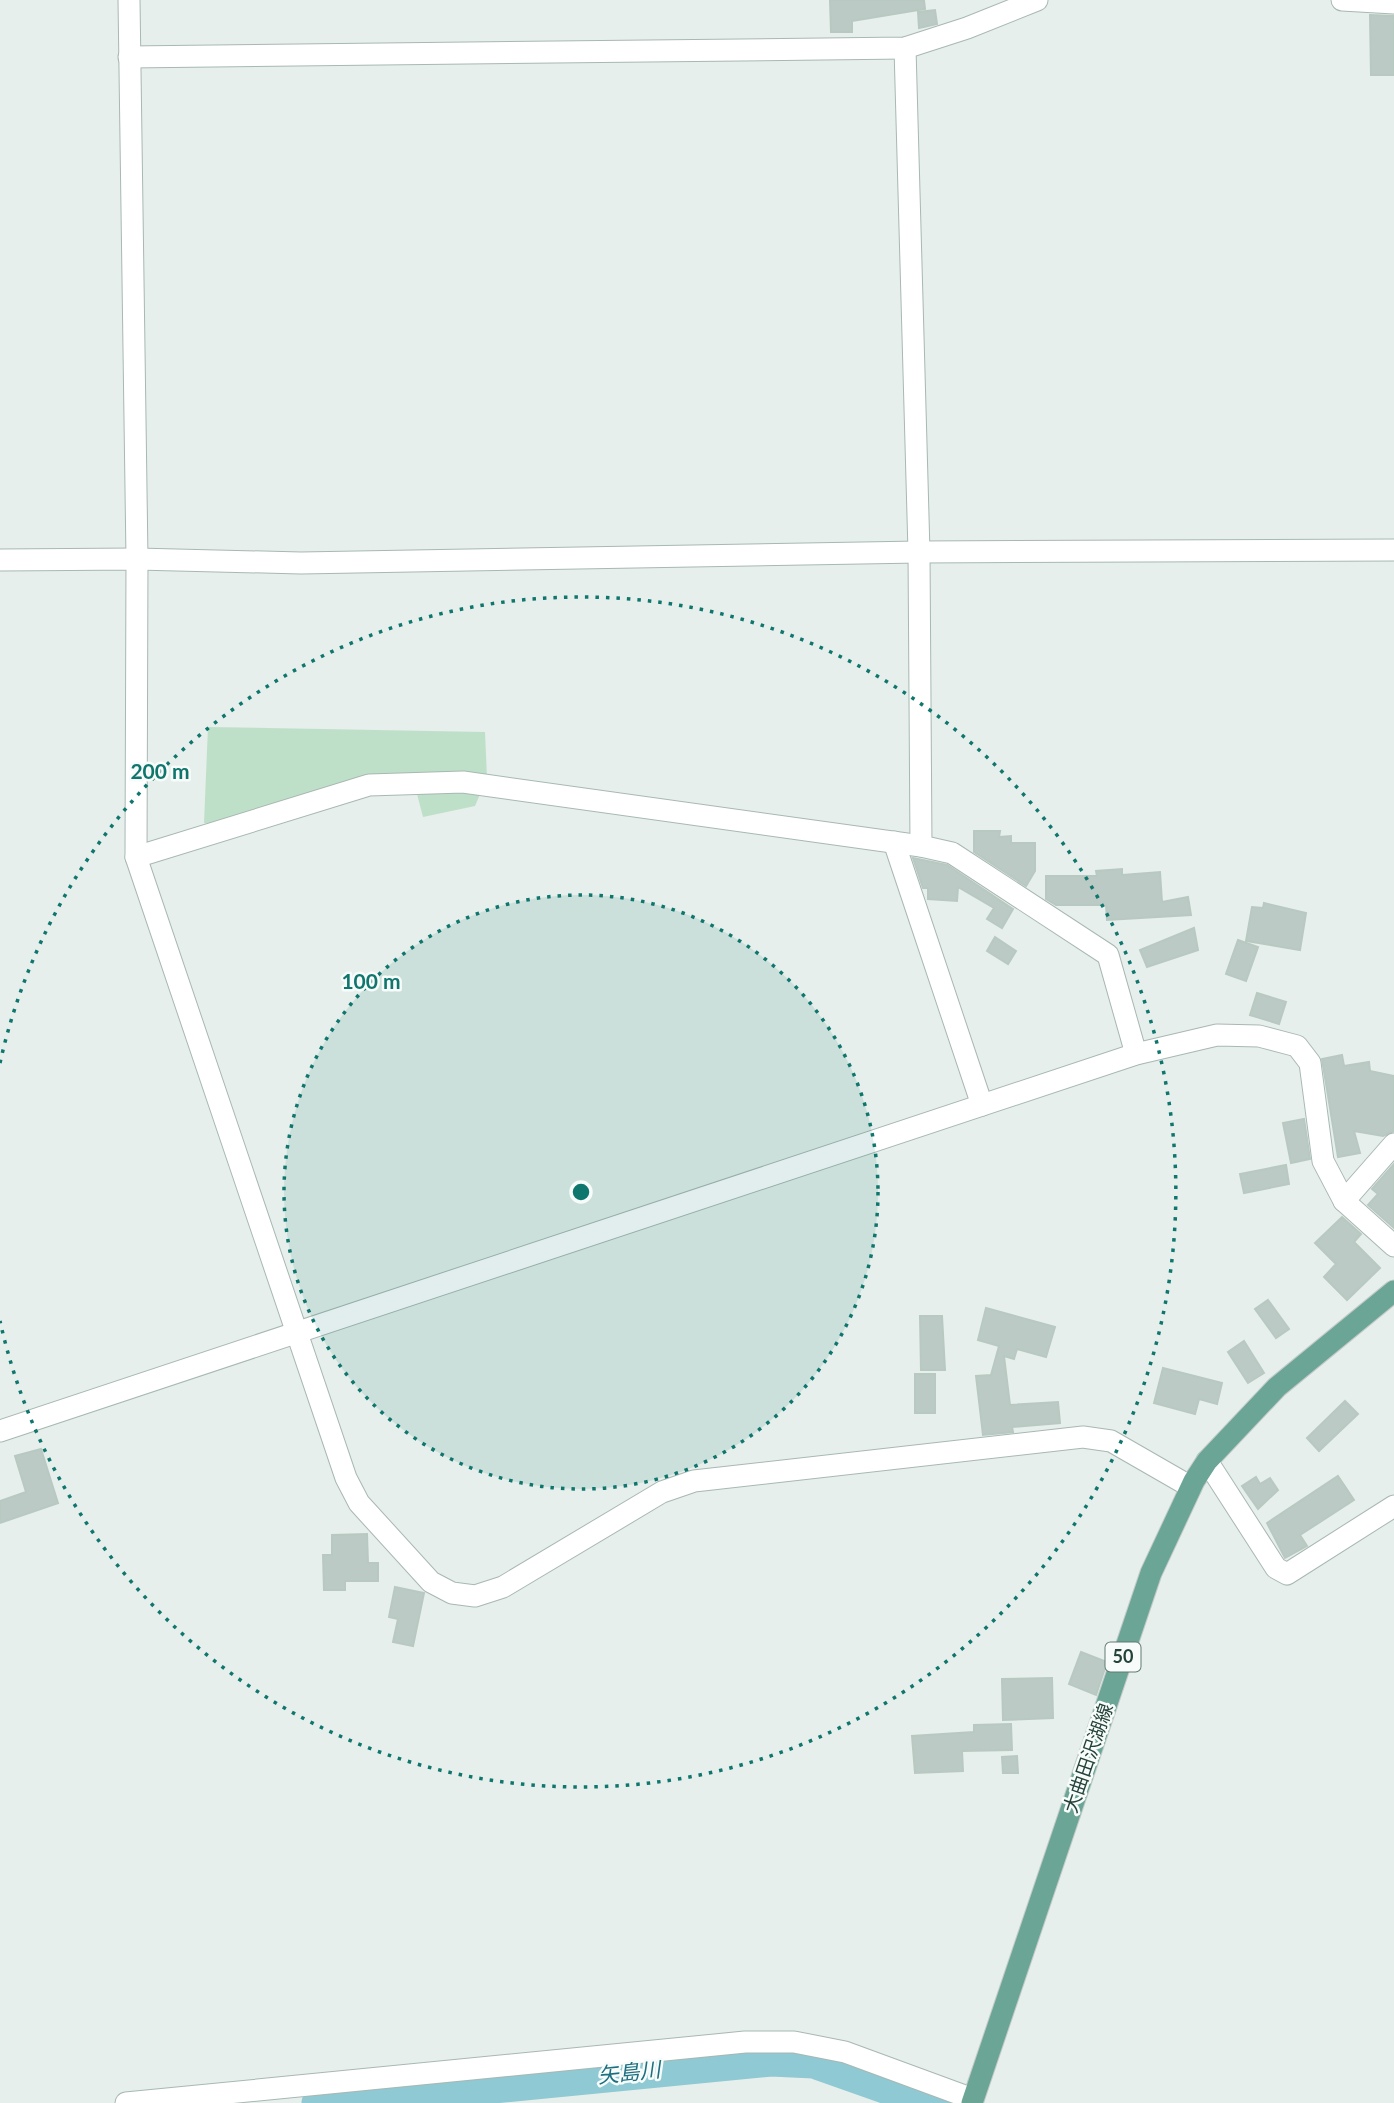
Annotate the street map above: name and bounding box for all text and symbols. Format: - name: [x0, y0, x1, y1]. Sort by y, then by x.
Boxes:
- text: 200 m: [130, 758, 190, 783]
- text: 100 m: [341, 968, 401, 993]
- centre of rings: [569, 1180, 593, 1204]
- road number: 50: [1106, 1642, 1140, 1672]
- street label: 大曲田沢湖線: [1058, 1700, 1117, 1815]
- water label: 矢島川: [596, 2056, 663, 2087]

